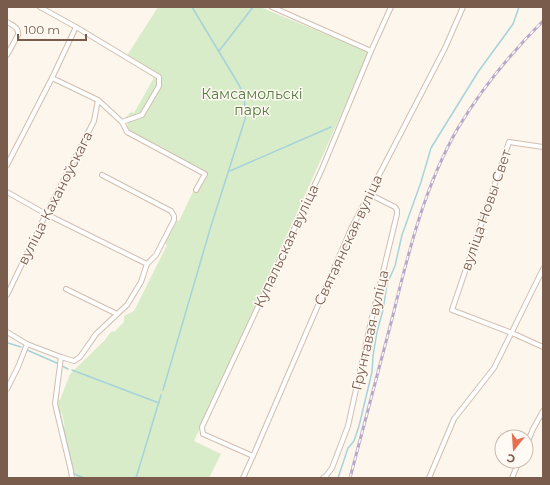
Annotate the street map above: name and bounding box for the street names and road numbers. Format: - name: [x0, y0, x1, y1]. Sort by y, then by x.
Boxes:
- street label: вуліца Каханоўскага: [13, 128, 97, 268]
- street label: вуліца Новы Свет: [457, 147, 515, 273]
- street label: Святаянская вуліца: [310, 172, 386, 308]
- street label: Купальская вуліца: [249, 181, 323, 311]
- street label: Грунтавая вуліца: [347, 268, 393, 392]

